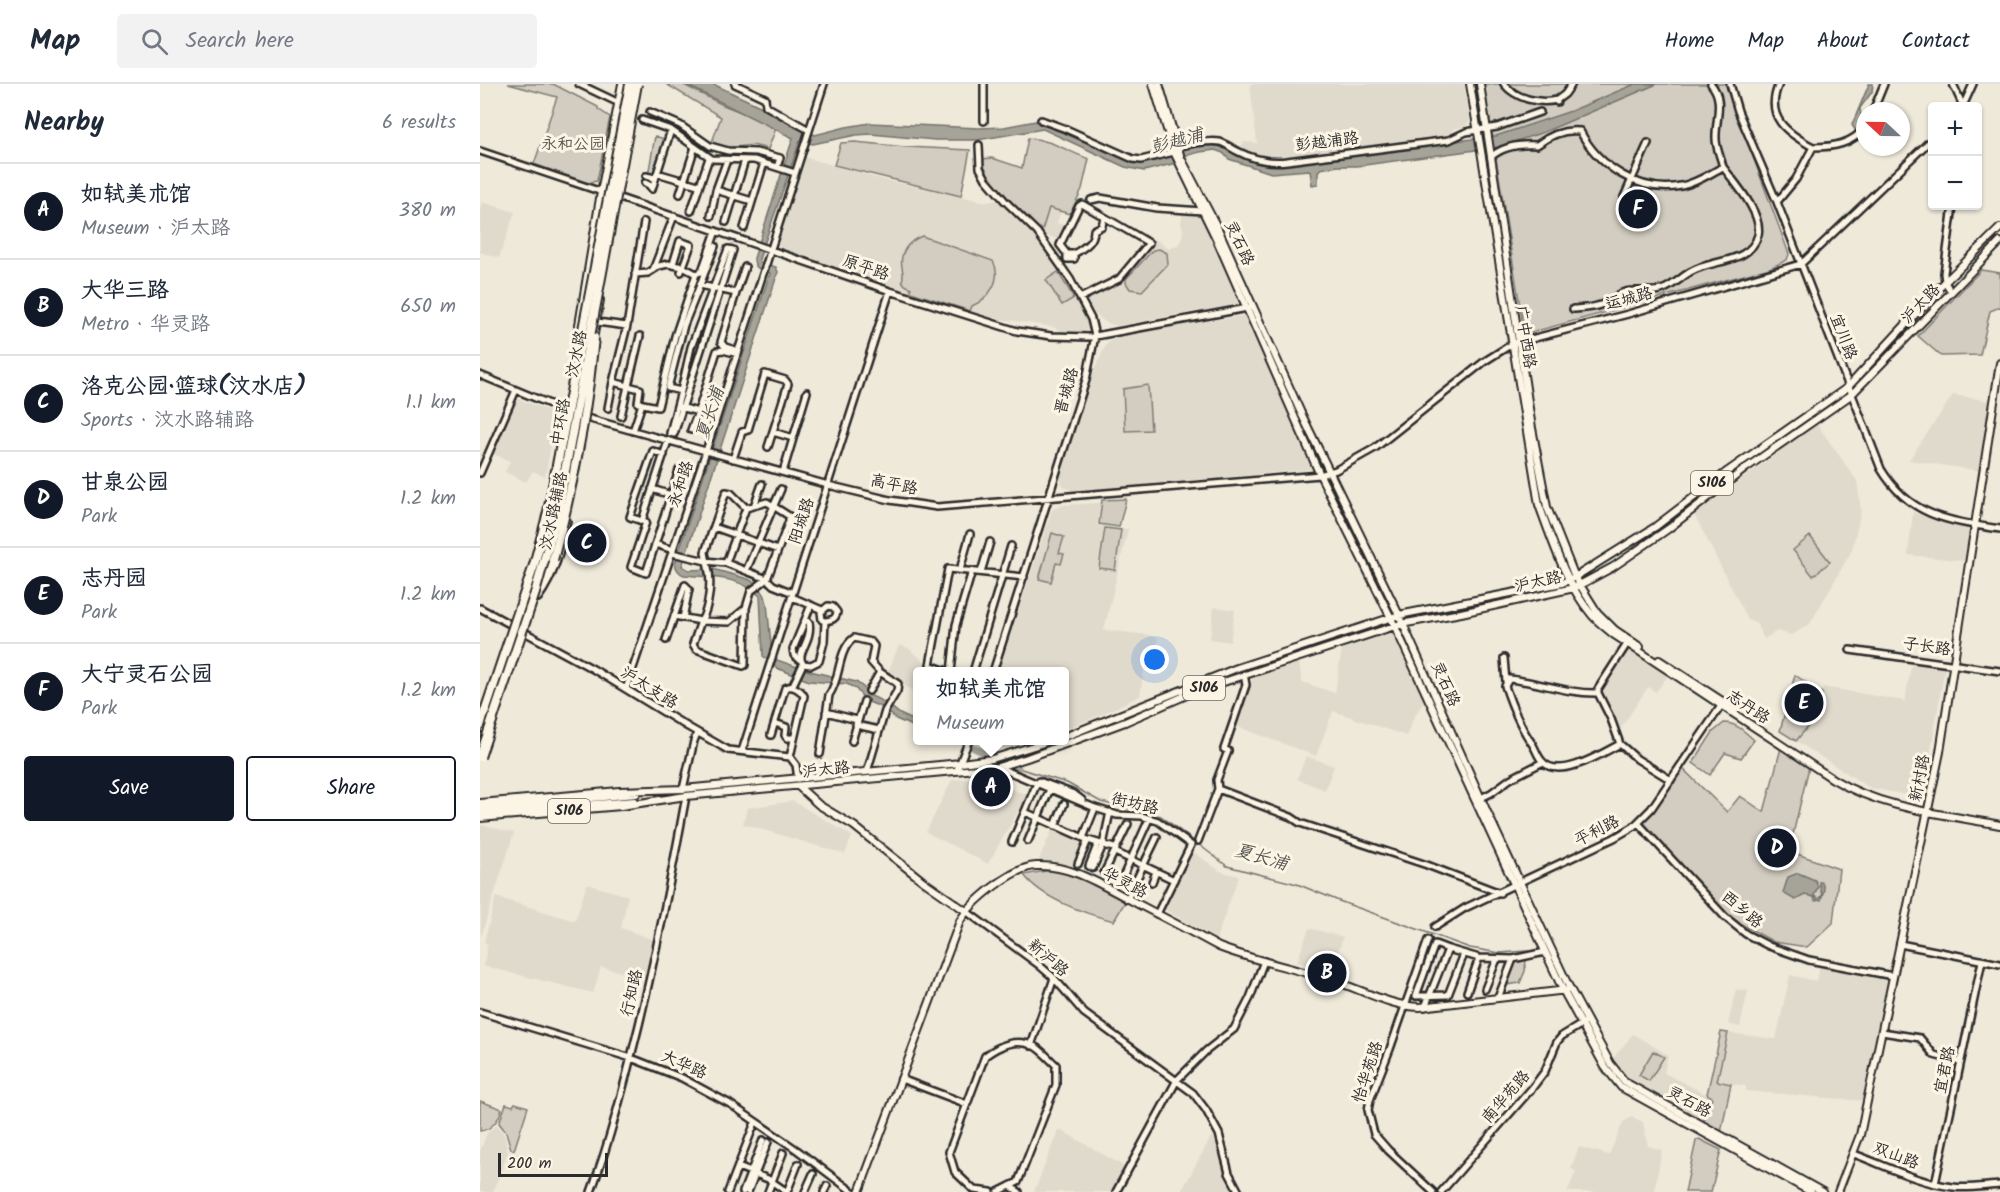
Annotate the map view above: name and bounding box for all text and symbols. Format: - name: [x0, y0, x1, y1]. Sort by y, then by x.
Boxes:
- search box: [117, 14, 537, 68]
- text: Map: [30, 19, 81, 64]
- text: Search here: [186, 24, 294, 59]
- icon: search: [138, 25, 171, 58]
- text: Home: [1665, 25, 1714, 58]
- text: Map: [1747, 25, 1784, 58]
- text: About: [1817, 25, 1868, 58]
- text: Contact: [1901, 25, 1970, 58]
- text: Nearby: [24, 102, 104, 144]
- north arrow: [1856, 102, 1910, 156]
- map controls: [1928, 102, 1982, 210]
- button: +: [1928, 102, 1982, 156]
- text: 6 results: [382, 107, 456, 139]
- water label: 彭越浦: [1147, 120, 1209, 163]
- street label: 彭越浦路: [1294, 126, 1360, 158]
- park label: 永和公园: [541, 132, 605, 157]
- button: −: [1928, 156, 1982, 210]
- text: 如轼美术馆: [81, 178, 191, 213]
- pin: F: [1618, 186, 1658, 232]
- text: A: [37, 195, 50, 227]
- text: 380 m: [399, 195, 456, 227]
- text: Museum · 沪太路: [81, 213, 230, 245]
- street label: 灵石路: [1218, 216, 1260, 270]
- street label: 原平路: [839, 248, 893, 288]
- text: 大华三路: [81, 274, 169, 309]
- street label: 沪太路: [1895, 278, 1947, 330]
- street label: 运城路: [1603, 281, 1655, 317]
- text: B: [37, 291, 50, 323]
- text: 650 m: [400, 291, 456, 323]
- street label: 广中西路: [1508, 303, 1542, 371]
- text: Metro · 华灵路: [81, 309, 210, 341]
- street label: 宜川路: [1823, 310, 1863, 364]
- street label: 汶水路: [560, 328, 594, 380]
- street label: 晋城路: [1048, 364, 1086, 418]
- text: 洛克公园·篮球(汶水店): [81, 370, 306, 405]
- water label: 夏长浦: [689, 382, 734, 444]
- text: C: [37, 387, 50, 419]
- text: 1.1 km: [405, 387, 456, 419]
- street label: 中环路: [545, 396, 577, 448]
- text: Sports · 汶水路辅路: [81, 405, 254, 437]
- street label: 永和路: [661, 457, 701, 511]
- text: 甘泉公园: [81, 466, 169, 501]
- street label: 高平路: [868, 468, 920, 502]
- street label: 汶水路辅路: [533, 469, 575, 553]
- road number: S106: [1691, 471, 1733, 495]
- text: D: [37, 483, 50, 515]
- text: 1.2 km: [400, 483, 456, 515]
- street label: 阳城路: [783, 494, 821, 548]
- text: Park: [81, 501, 117, 533]
- pin: C: [568, 520, 606, 566]
- text: 志丹园: [81, 562, 147, 597]
- street label: 沪太路: [1512, 565, 1564, 599]
- text: E: [38, 579, 49, 611]
- text: 1.2 km: [400, 579, 456, 611]
- text: Park: [81, 597, 117, 629]
- street label: 子长路: [1901, 631, 1953, 663]
- your location: [1140, 645, 1169, 674]
- street label: 灵石路: [1424, 657, 1466, 711]
- text: 大宁灵石公园: [81, 658, 213, 693]
- street label: 沪太支路: [615, 660, 683, 716]
- popup: [913, 667, 1069, 745]
- text: 如轼美术馆: [936, 673, 1046, 708]
- text: F: [38, 675, 49, 707]
- text: 1.2 km: [400, 675, 456, 707]
- road number: S106: [1183, 676, 1225, 700]
- pin: E: [1784, 680, 1824, 726]
- street label: 志丹路: [1721, 683, 1775, 731]
- text: Park: [81, 693, 117, 725]
- text: Museum: [936, 708, 1004, 740]
- street label: 新村路: [1903, 752, 1937, 804]
- street label: 沪太路: [801, 755, 851, 785]
- button: Save: [24, 756, 234, 821]
- button: Share: [246, 756, 456, 821]
- pin: A: [972, 764, 1010, 810]
- street label: 街坊路: [1109, 786, 1161, 822]
- road number: S106: [548, 799, 590, 823]
- street label: 平利路: [1570, 809, 1624, 853]
- pin: D: [1758, 826, 1796, 870]
- water label: 夏长浦: [1231, 837, 1293, 880]
- street label: 华灵路: [1098, 861, 1152, 905]
- street label: 西乡路: [1716, 885, 1768, 935]
- street label: 新沪路: [1022, 933, 1074, 983]
- pin: B: [1308, 950, 1346, 996]
- street label: 行知路: [614, 967, 650, 1019]
- street label: 怡华苑路: [1346, 1038, 1390, 1106]
- street label: 大华路: [657, 1044, 711, 1086]
- street label: 宜君路: [1928, 1044, 1962, 1096]
- street label: 南华苑路: [1476, 1065, 1536, 1129]
- street label: 灵石路: [1662, 1079, 1716, 1125]
- street label: 双山路: [1869, 1136, 1923, 1176]
- scale bar: [498, 1150, 608, 1178]
- text: 200 m: [507, 1151, 551, 1176]

